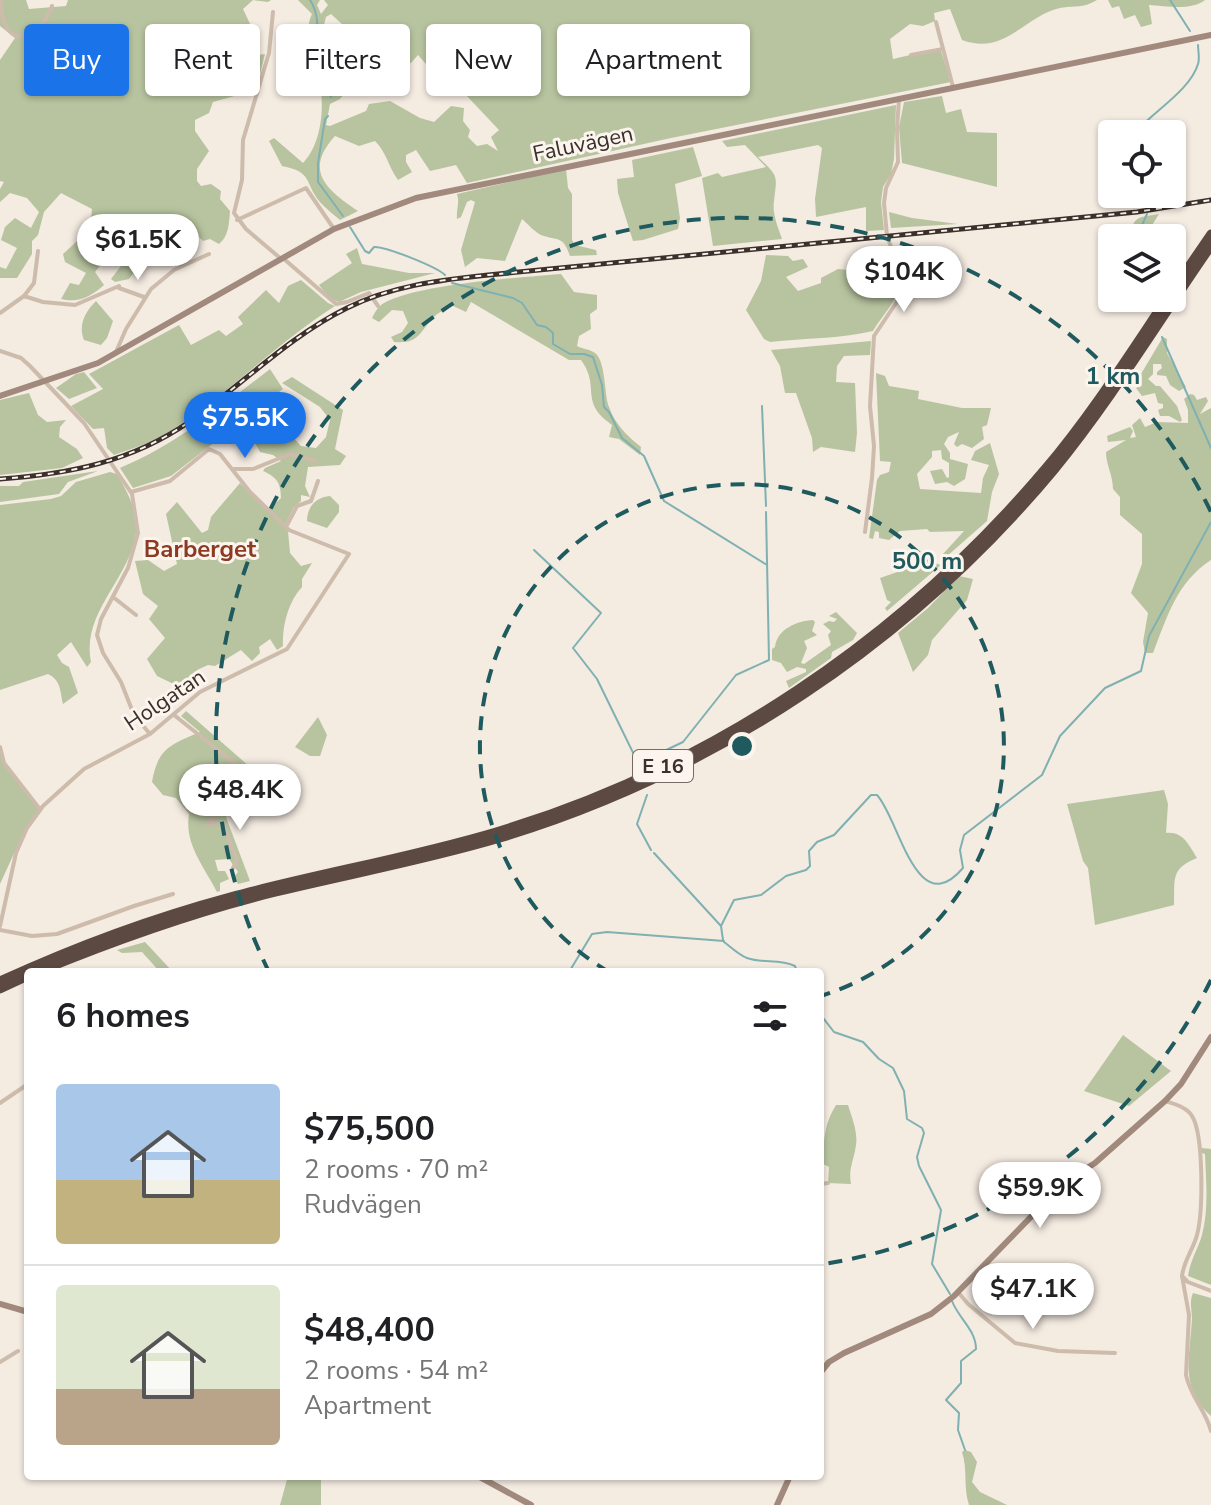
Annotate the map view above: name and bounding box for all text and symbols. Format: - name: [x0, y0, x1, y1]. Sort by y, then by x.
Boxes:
- chip: Buy: [24, 24, 129, 96]
- chip: Rent: [145, 24, 260, 96]
- chip: Filters: [276, 24, 410, 96]
- chip: New: [426, 24, 541, 96]
- chip: Apartment: [557, 24, 750, 96]
- street label: Faluvägen: [530, 119, 636, 169]
- map controls: [1098, 120, 1186, 312]
- button: locate: [1098, 120, 1186, 208]
- pin: $61.5K: [73, 214, 203, 282]
- text: $61.5K: [95, 222, 181, 257]
- button: layers: [1098, 224, 1186, 312]
- pin: $104K: [848, 246, 960, 314]
- text: $104K: [864, 254, 944, 289]
- text: 1 km: [1086, 360, 1140, 392]
- pin: $75.5K: [180, 392, 310, 460]
- text: $75.5K: [202, 400, 288, 435]
- district label: Barberget: [144, 533, 257, 565]
- text: 500 m: [892, 545, 962, 577]
- street label: Holgatan: [119, 662, 211, 738]
- centre of rings: [728, 732, 756, 760]
- road number: E 16: [633, 750, 693, 782]
- pin: $48.4K: [175, 764, 305, 832]
- text: $48.4K: [197, 772, 283, 807]
- text: 6 homes: [56, 993, 190, 1039]
- icon: filters: [748, 994, 792, 1038]
- text: $75,500: [304, 1106, 435, 1152]
- icon: home: [120, 1116, 216, 1212]
- text: 2 rooms · 70 m²: [304, 1152, 488, 1187]
- pin: $59.9K: [975, 1162, 1105, 1230]
- text: $59.9K: [997, 1170, 1083, 1205]
- text: Rudvägen: [304, 1187, 422, 1222]
- pin: $47.1K: [968, 1263, 1098, 1331]
- text: $47.1K: [990, 1271, 1076, 1306]
- text: $48,400: [304, 1307, 435, 1353]
- icon: home: [120, 1317, 216, 1413]
- text: 2 rooms · 54 m²: [304, 1353, 488, 1388]
- text: Apartment: [304, 1388, 431, 1423]

